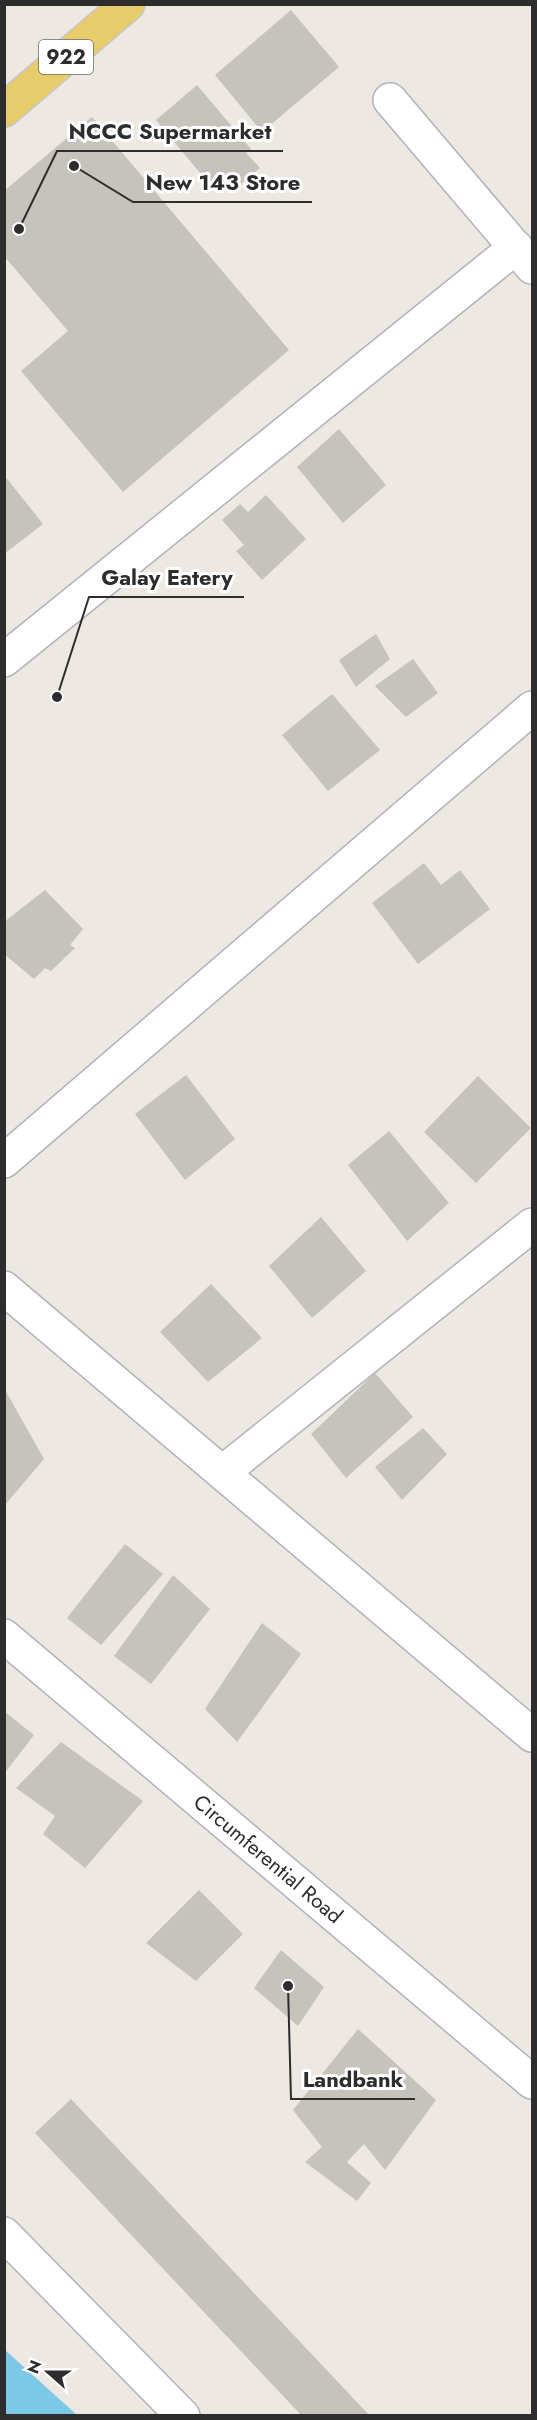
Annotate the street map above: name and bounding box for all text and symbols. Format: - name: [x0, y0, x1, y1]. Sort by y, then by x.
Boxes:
- road number: 922: [39, 40, 93, 74]
- callout: NCCC Supermarket: [57, 111, 283, 151]
- text: NCCC Supermarket: [69, 115, 271, 147]
- callout: New 143 Store: [133, 162, 312, 202]
- text: New 143 Store: [146, 166, 300, 198]
- callout: Galay Eatery: [89, 557, 244, 597]
- text: Galay Eatery: [101, 561, 233, 593]
- street label: Circumferential Road: [187, 1787, 349, 1931]
- callout: Landbank: [291, 2059, 415, 2099]
- text: Landbank: [303, 2063, 404, 2095]
- north arrow: [18, 2342, 78, 2402]
- text: N: [21, 2357, 47, 2377]

